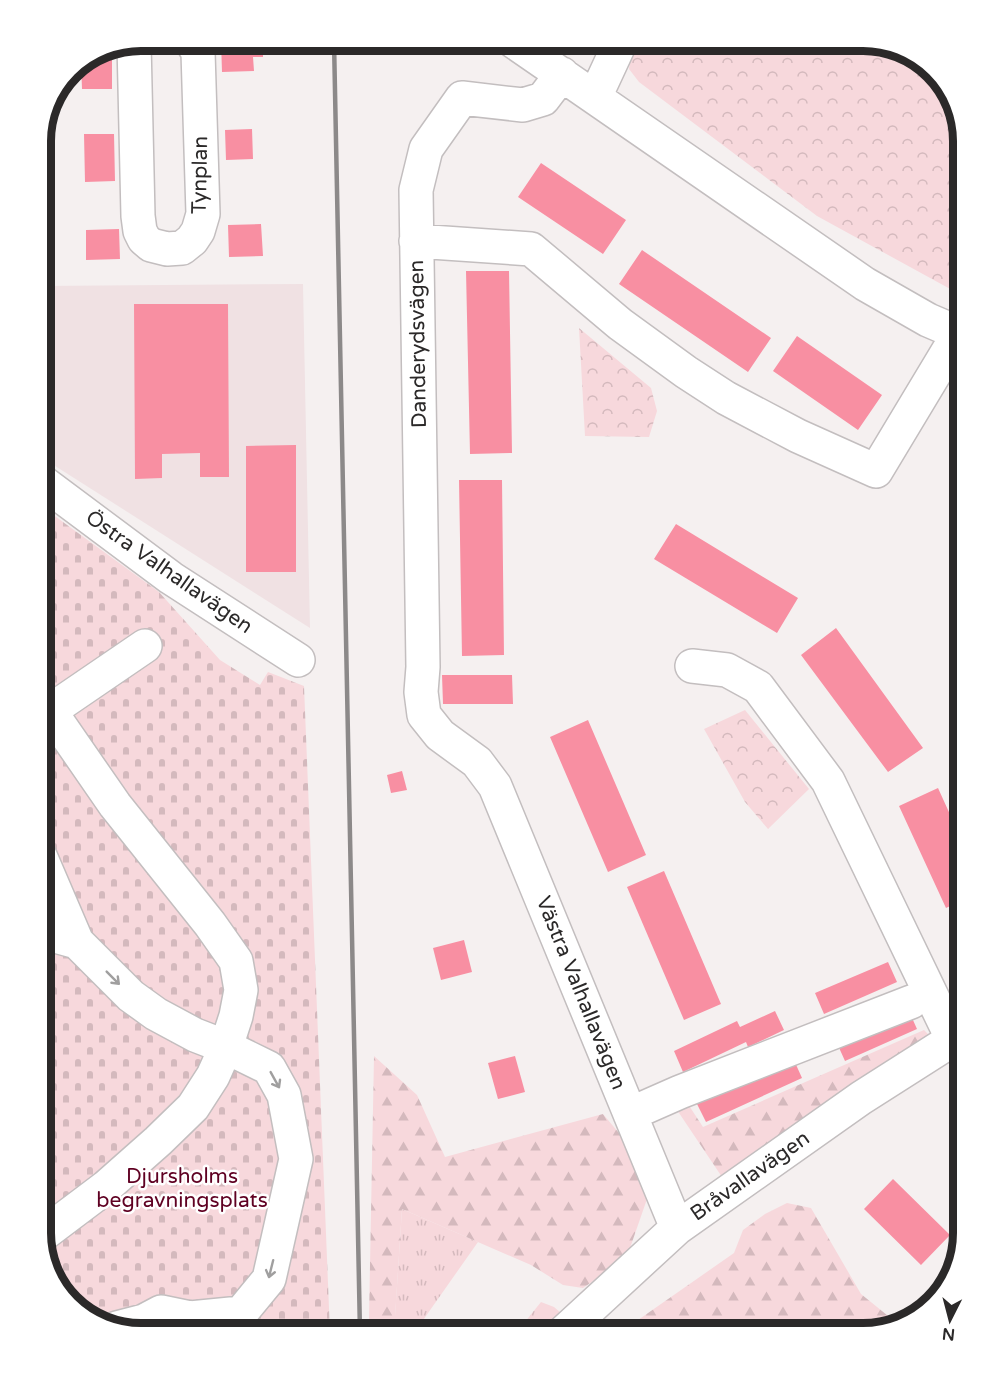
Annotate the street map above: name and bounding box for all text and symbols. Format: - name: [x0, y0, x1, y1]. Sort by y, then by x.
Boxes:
- street label: Tynplan: [187, 136, 213, 214]
- street label: Danderydsvägen: [404, 260, 432, 428]
- street label: Östra Valhallavägen: [81, 505, 257, 639]
- street label: Västra Valhallavägen: [531, 893, 631, 1093]
- one-way arrow: [106, 971, 120, 986]
- one-way arrow: [269, 1071, 281, 1088]
- street label: Bråvallavägen: [686, 1126, 814, 1226]
- park label: Djursholms begravningsplats: [96, 1164, 268, 1213]
- one-way arrow: [265, 1259, 276, 1278]
- north arrow: [920, 1290, 980, 1350]
- text: N: [941, 1323, 956, 1345]

